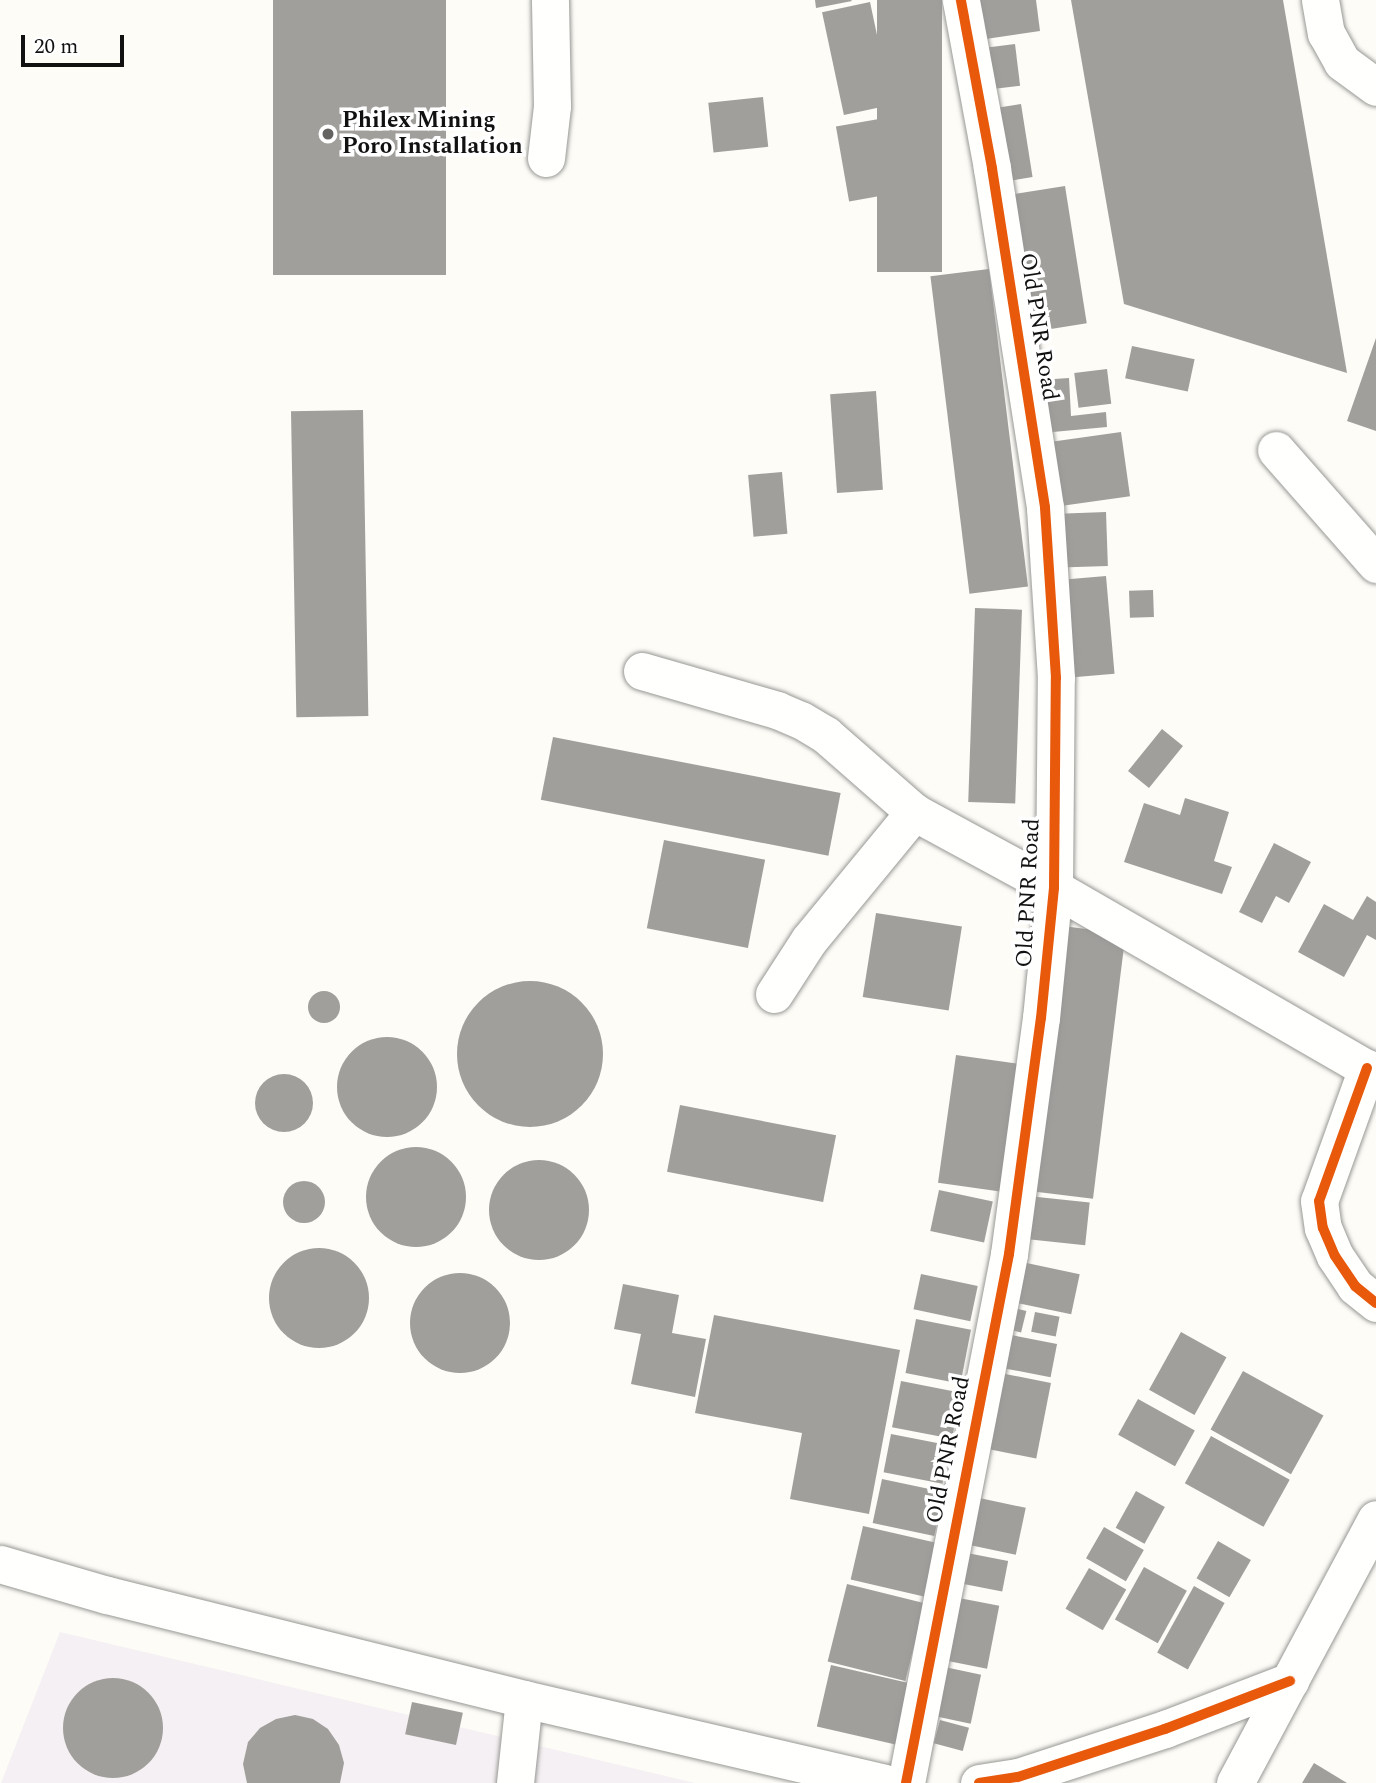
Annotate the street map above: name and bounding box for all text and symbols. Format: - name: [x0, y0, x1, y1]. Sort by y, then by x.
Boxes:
- scale bar: [24, 21, 128, 65]
- text: 20 m: [34, 31, 78, 63]
- place label: Philex Mining Poro Installation: [342, 107, 523, 161]
- marker: Philex Mining Poro Installation: [320, 126, 336, 142]
- street label: Old PNR Road: [1013, 251, 1063, 403]
- street label: Old PNR Road: [1011, 818, 1047, 968]
- street label: Old PNR Road: [921, 1374, 977, 1526]

